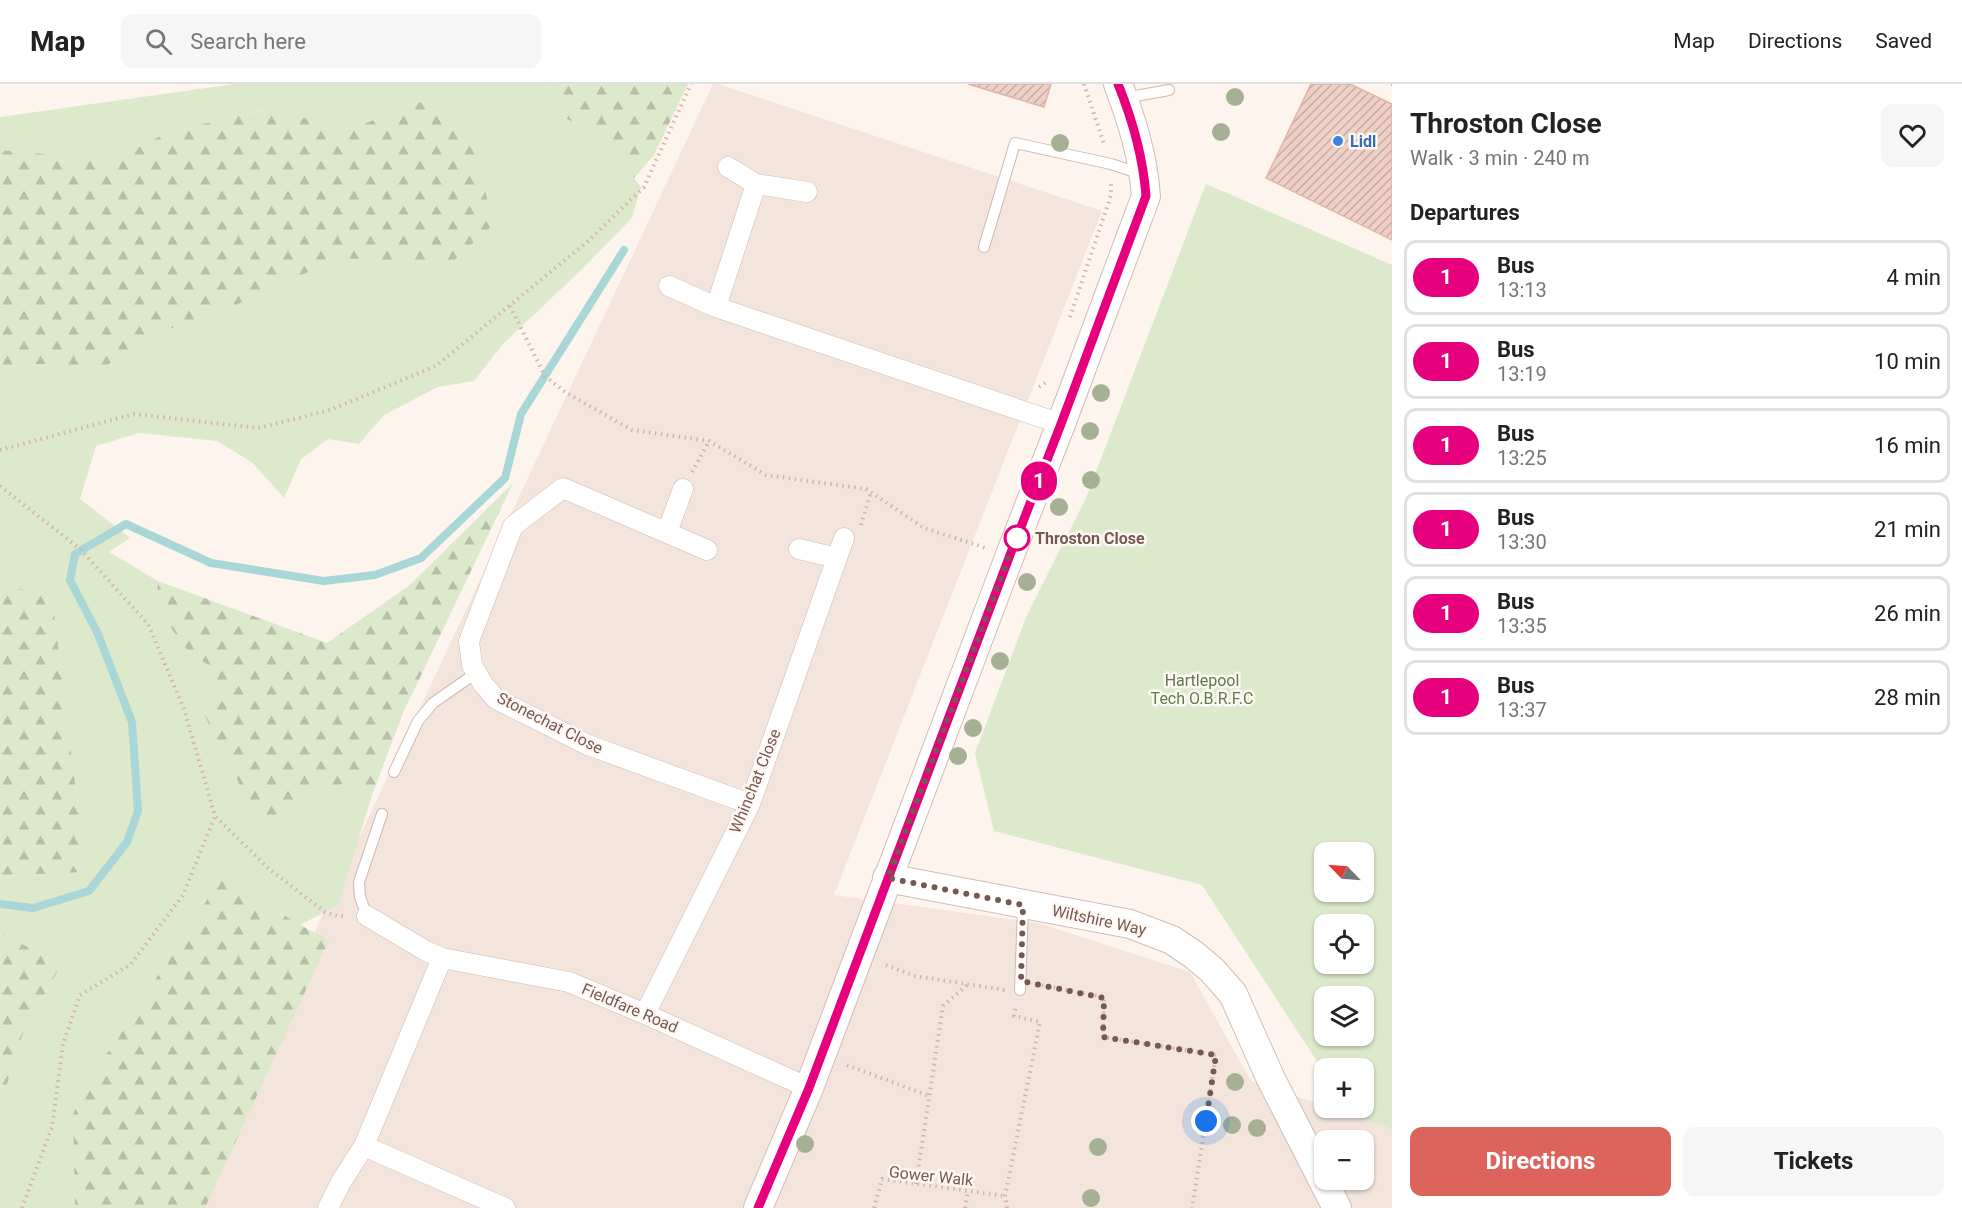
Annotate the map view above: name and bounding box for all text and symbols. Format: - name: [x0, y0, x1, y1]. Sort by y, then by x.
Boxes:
- search box: [121, 14, 541, 68]
- text: Map: [30, 25, 85, 58]
- icon: search: [142, 25, 175, 58]
- text: Search here: [190, 29, 306, 54]
- text: Map: [1673, 29, 1715, 53]
- text: Directions: [1748, 29, 1842, 53]
- text: Saved: [1875, 29, 1932, 53]
- button: heart: [1881, 104, 1944, 167]
- text: Throston Close: [1410, 107, 1602, 140]
- place label: Lidl: [1350, 132, 1376, 151]
- marker: Lidl: [1331, 134, 1345, 148]
- text: Walk · 3 min · 240 m: [1410, 146, 1589, 170]
- text: Departures: [1410, 200, 1520, 225]
- text: Bus: [1497, 253, 1535, 278]
- text: 1: [1440, 265, 1452, 289]
- text: 4 min: [1886, 265, 1941, 290]
- text: 13:13: [1497, 278, 1547, 302]
- text: Bus: [1497, 337, 1535, 362]
- text: 1: [1440, 349, 1452, 373]
- text: 10 min: [1874, 349, 1941, 374]
- text: 13:19: [1497, 362, 1547, 386]
- text: Bus: [1497, 421, 1535, 446]
- text: 1: [1440, 433, 1452, 457]
- text: 16 min: [1874, 433, 1941, 458]
- text: 13:25: [1497, 446, 1547, 470]
- line badge: 1: [1020, 462, 1058, 500]
- text: 1: [1033, 469, 1045, 493]
- text: Bus: [1497, 505, 1535, 530]
- text: 1: [1440, 517, 1452, 541]
- text: 21 min: [1874, 517, 1941, 542]
- marker: Throston Close: [1004, 525, 1030, 551]
- place label: Throston Close: [1035, 529, 1145, 548]
- text: 13:30: [1497, 530, 1547, 554]
- text: Bus: [1497, 589, 1535, 614]
- text: 1: [1440, 601, 1452, 625]
- text: 26 min: [1874, 601, 1941, 626]
- text: 13:35: [1497, 614, 1547, 638]
- park label: Hartlepool Tech O.B.R.F.C: [1151, 671, 1253, 708]
- text: Bus: [1497, 673, 1535, 698]
- text: 1: [1440, 685, 1452, 709]
- text: 28 min: [1874, 685, 1941, 710]
- street label: Stonechat Close: [494, 688, 606, 758]
- text: 13:37: [1497, 698, 1547, 722]
- street label: Whinchat Close: [725, 726, 785, 836]
- north arrow: [1314, 842, 1374, 902]
- map controls: [1314, 842, 1374, 1190]
- street label: Wiltshire Way: [1050, 901, 1148, 939]
- button: locate: [1314, 914, 1374, 974]
- street label: Fieldfare Road: [579, 979, 681, 1037]
- button: layers: [1314, 986, 1374, 1046]
- button: +: [1314, 1058, 1374, 1118]
- your location: [1191, 1106, 1221, 1136]
- button: Directions: [1410, 1127, 1671, 1196]
- button: Tickets: [1683, 1127, 1944, 1196]
- button: −: [1314, 1130, 1374, 1190]
- street label: Gower Walk: [888, 1162, 975, 1190]

